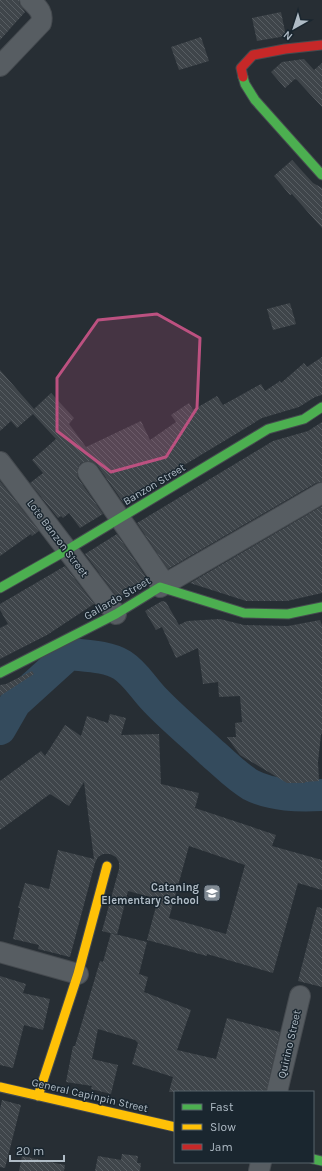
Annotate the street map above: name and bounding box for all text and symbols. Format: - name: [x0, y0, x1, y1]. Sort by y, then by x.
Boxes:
- north arrow: [274, 8, 314, 48]
- text: N: [281, 28, 295, 43]
- street label: Banzon Street: [121, 461, 188, 508]
- street label: Lote Banzon Street: [24, 497, 91, 580]
- street label: Gallardo Street: [82, 574, 153, 623]
- place label: Cataning Elementary School: [101, 881, 200, 907]
- school or university icon: Cataning Elementary School: [202, 883, 222, 903]
- street label: Quirino Street: [275, 1009, 304, 1080]
- street label: General Capinpin Street: [30, 1076, 149, 1115]
- legend: [174, 1091, 314, 1163]
- text: Fast: [210, 1100, 234, 1114]
- text: Slow: [210, 1120, 236, 1134]
- scale bar: [10, 1137, 64, 1163]
- text: Jam: [210, 1140, 233, 1154]
- text: 20 m: [16, 1144, 44, 1158]

